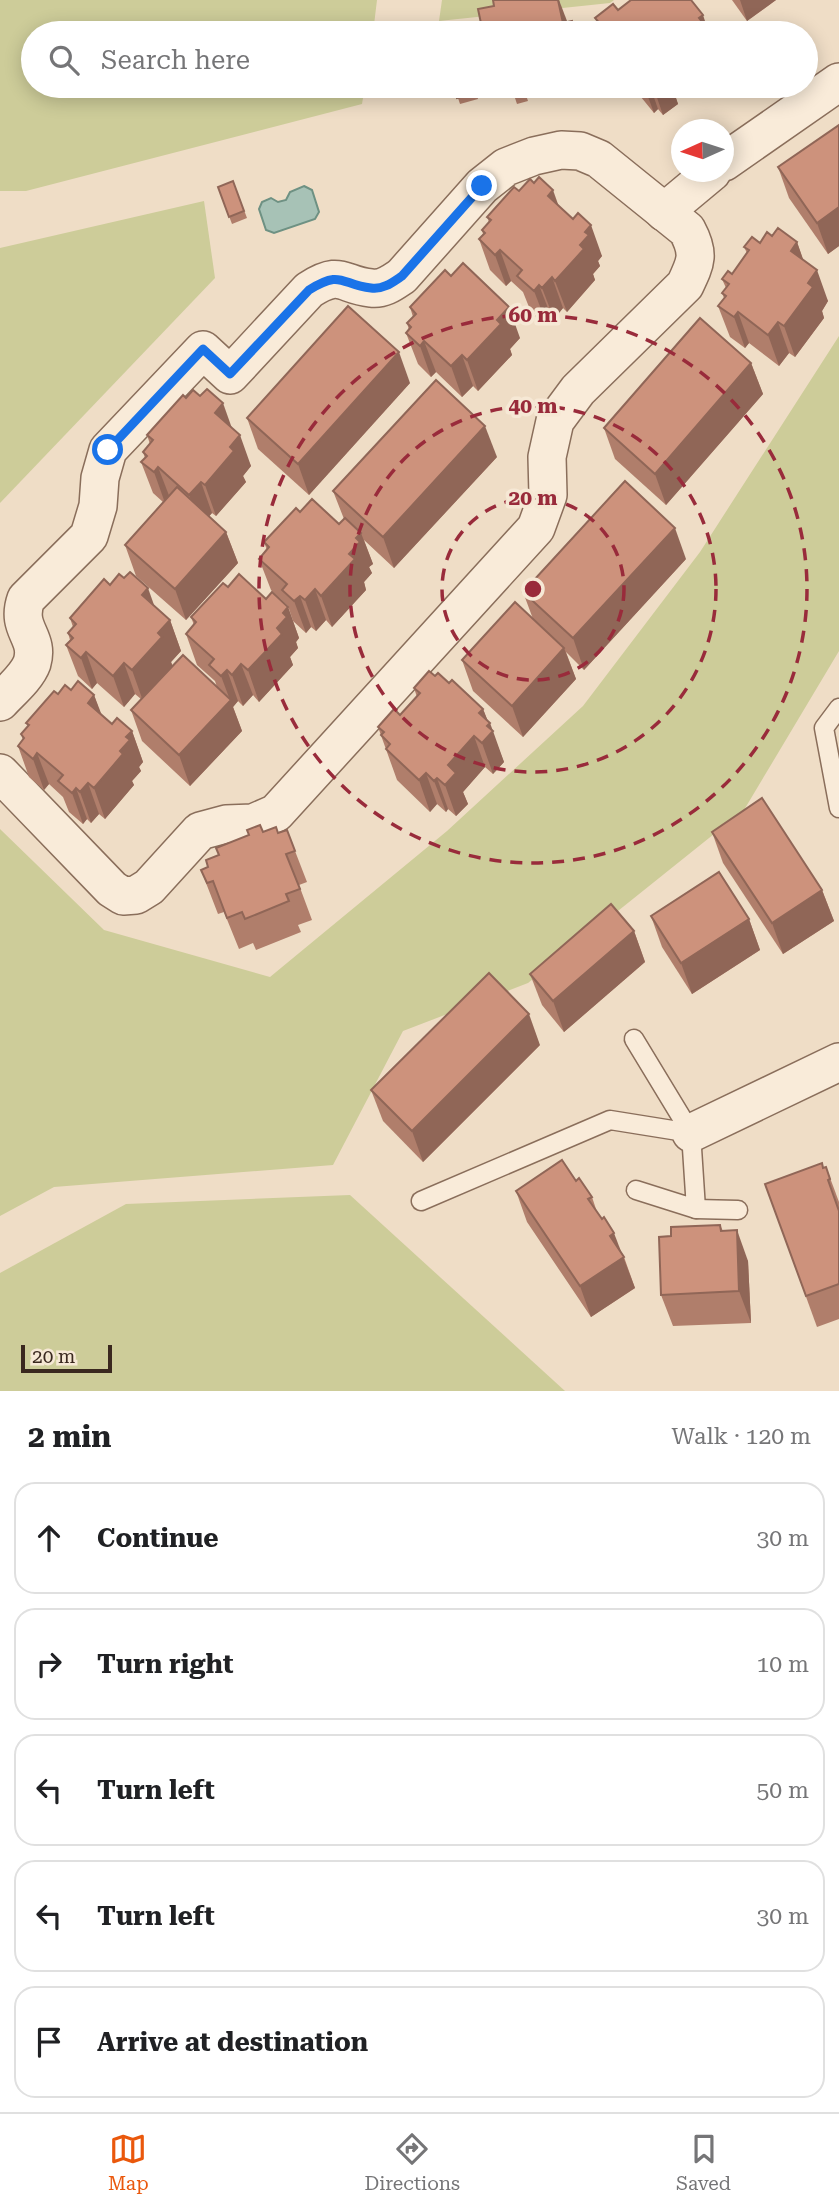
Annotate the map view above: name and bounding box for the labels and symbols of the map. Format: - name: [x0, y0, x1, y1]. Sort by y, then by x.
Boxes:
- north arrow: [671, 119, 734, 182]
- route end: [466, 170, 497, 201]
- text: 60 m: [508, 303, 558, 327]
- text: 40 m: [508, 394, 558, 418]
- route start: [92, 434, 123, 465]
- text: 20 m: [508, 486, 558, 510]
- centre of rings: [521, 577, 545, 601]
- scale bar: [21, 1342, 112, 1374]

